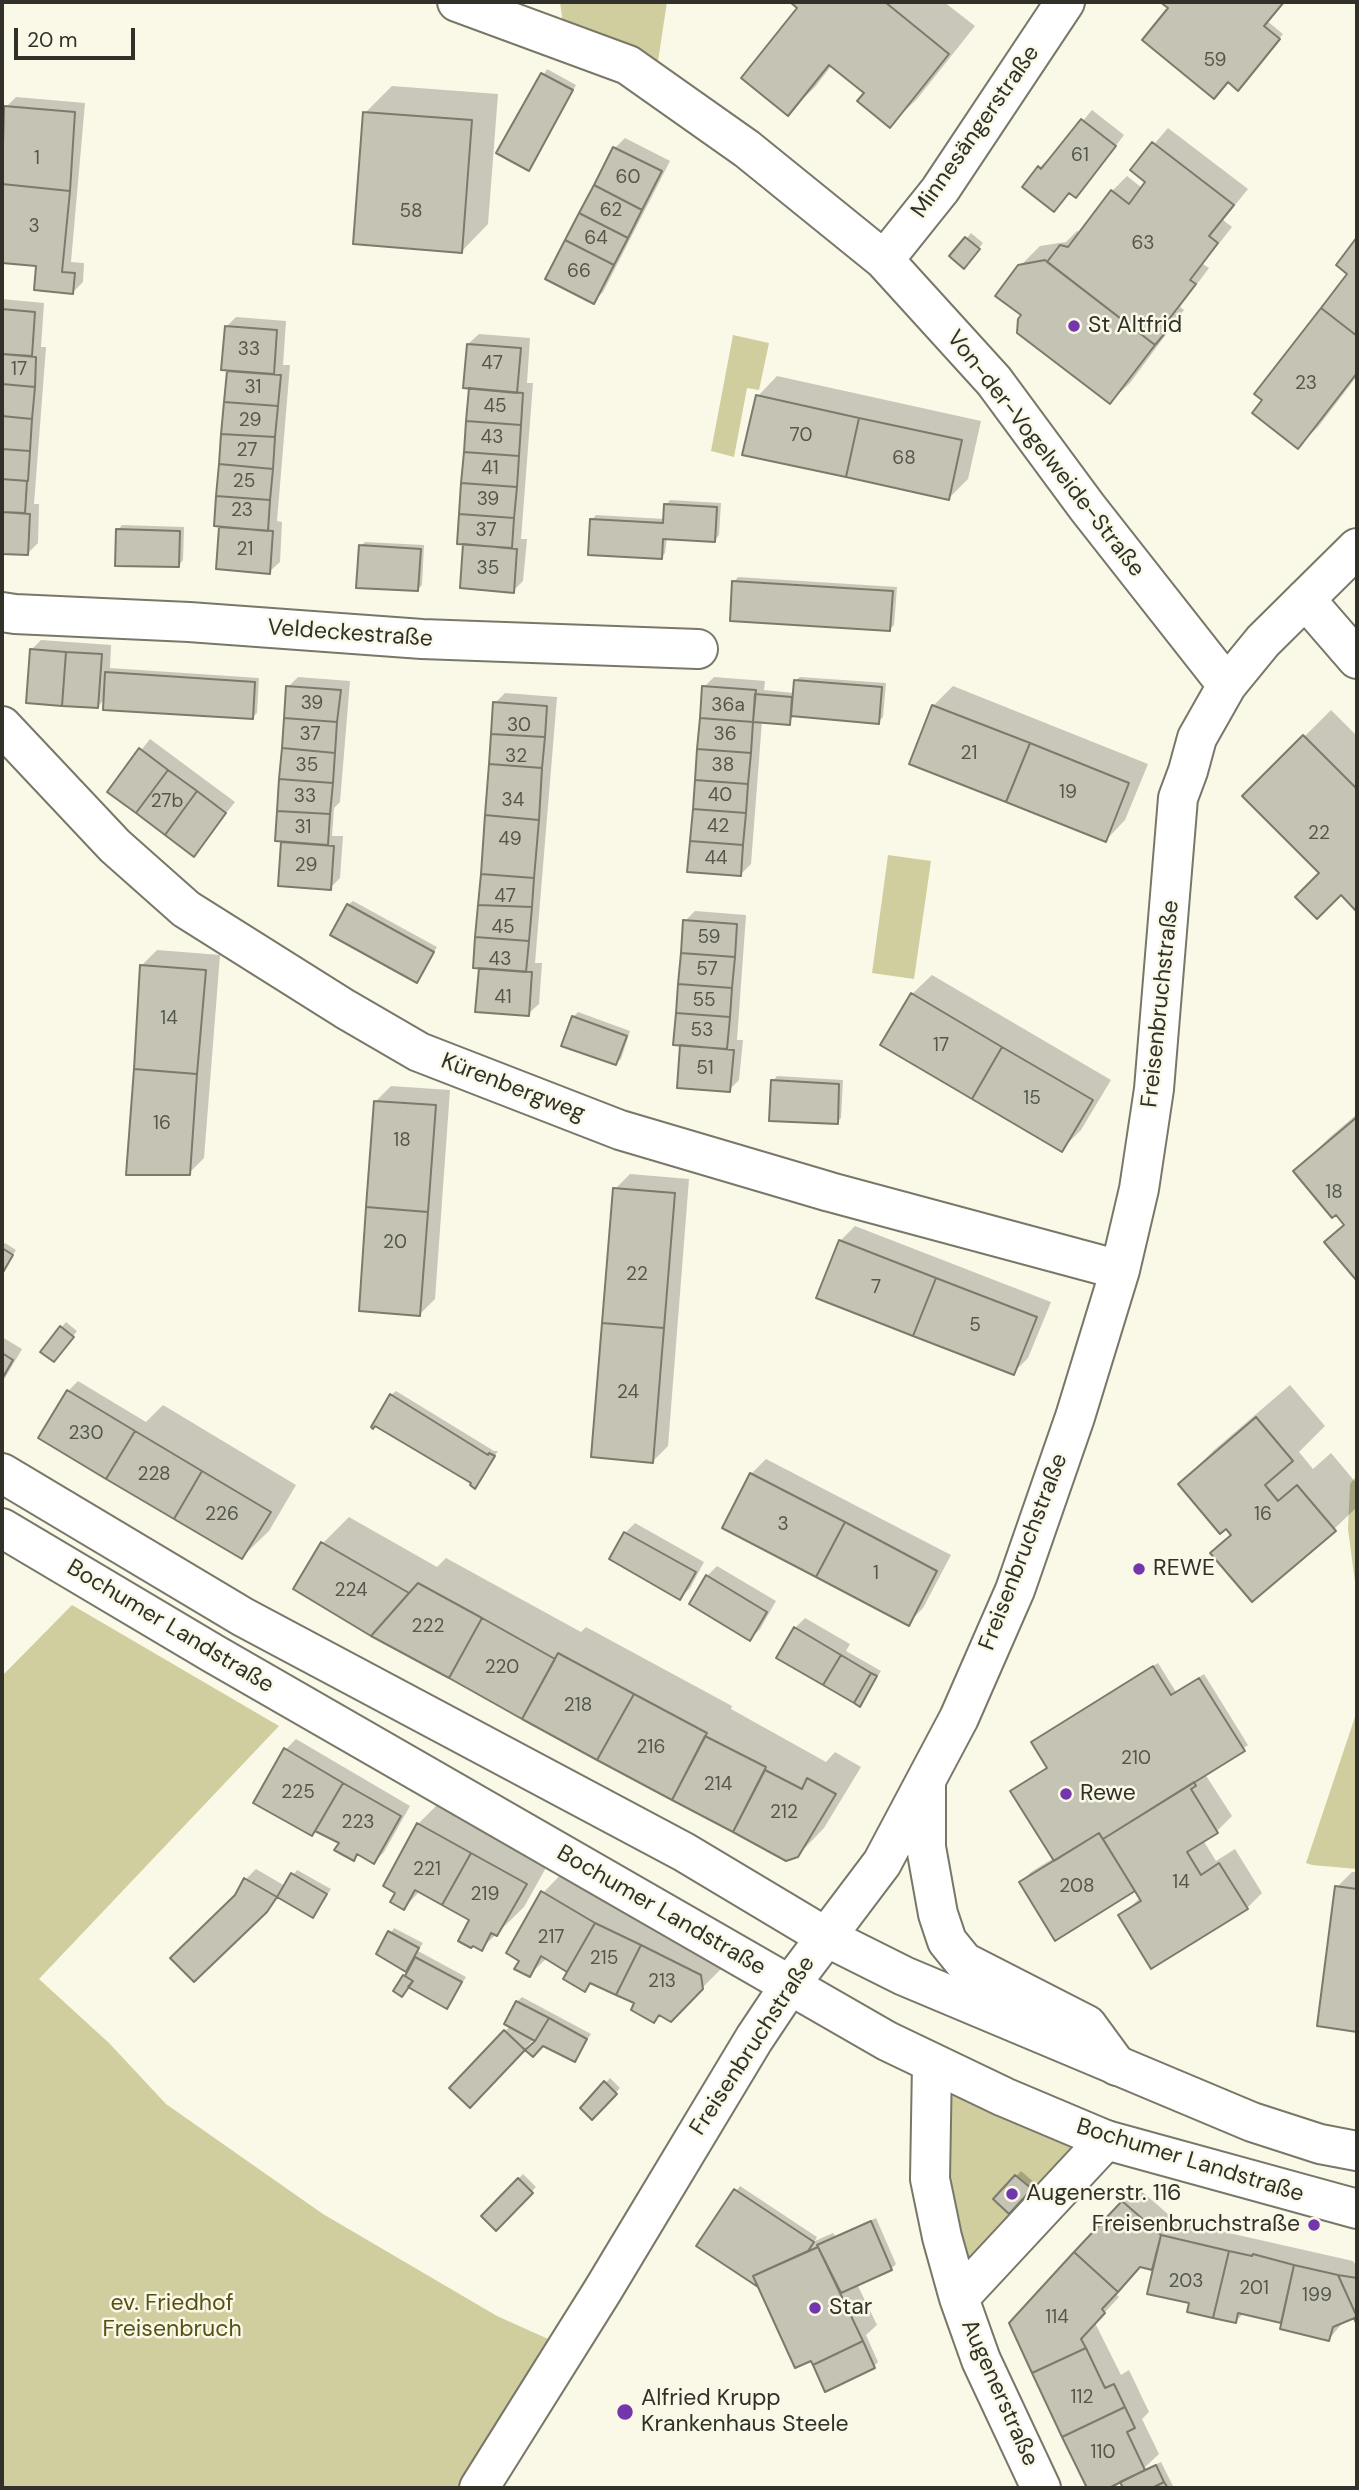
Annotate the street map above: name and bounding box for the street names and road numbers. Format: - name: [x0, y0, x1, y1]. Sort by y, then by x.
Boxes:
- street label: Minnesängerstraße: [906, 40, 1046, 224]
- street label: Von-der-Vogelweide-Straße: [940, 325, 1150, 583]
- street label: Veldeckestraße: [266, 614, 434, 654]
- street label: Freisenbruchstraße: [1136, 899, 1186, 1109]
- street label: Kürenbergweg: [437, 1048, 589, 1128]
- street label: Freisenbruchstraße: [974, 1450, 1074, 1654]
- street label: Bochumer Landstraße: [62, 1554, 278, 1700]
- street label: Bochumer Landstraße: [552, 1840, 770, 1982]
- street label: Freisenbruchstraße: [685, 1951, 821, 2141]
- street label: Bochumer Landstraße: [1073, 2113, 1307, 2209]
- street label: Augenerstraße: [954, 2315, 1044, 2471]

